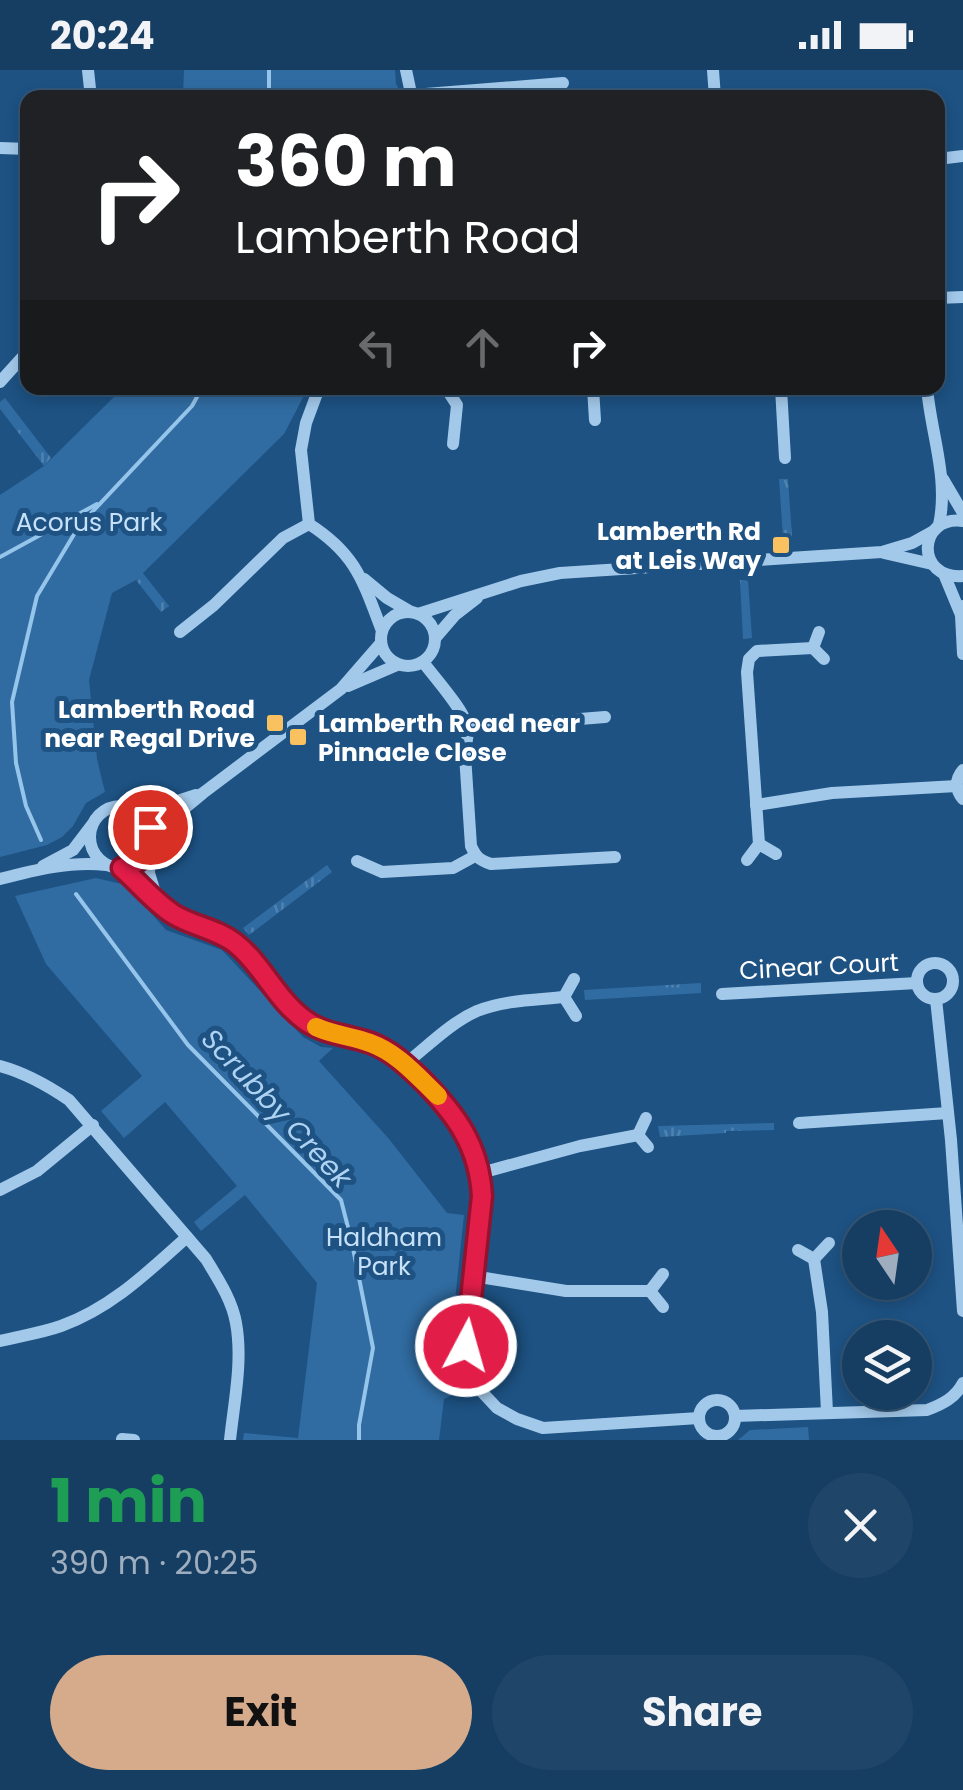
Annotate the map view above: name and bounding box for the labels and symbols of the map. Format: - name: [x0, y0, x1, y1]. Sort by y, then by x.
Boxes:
- park label: Acorus Park: [16, 505, 162, 540]
- place label: Lamberth Rd at Leis Way: [597, 514, 761, 578]
- marker: Lamberth Rd at Leis Way: [770, 534, 792, 556]
- place label: Lamberth Road near Regal Drive: [44, 692, 255, 756]
- place label: Lamberth Road near Pinnacle Close: [318, 706, 580, 770]
- marker: Lamberth Road near Regal Drive: [264, 712, 286, 734]
- marker: Lamberth Road near Pinnacle Close: [287, 726, 309, 748]
- pin: [108, 785, 193, 870]
- street label: Cinear Court: [738, 945, 900, 988]
- water label: Scrubby Creek: [193, 1020, 362, 1198]
- north arrow: [842, 1210, 932, 1300]
- park label: Haldham Park: [326, 1220, 442, 1284]
- position arrow: [414, 1294, 518, 1398]

